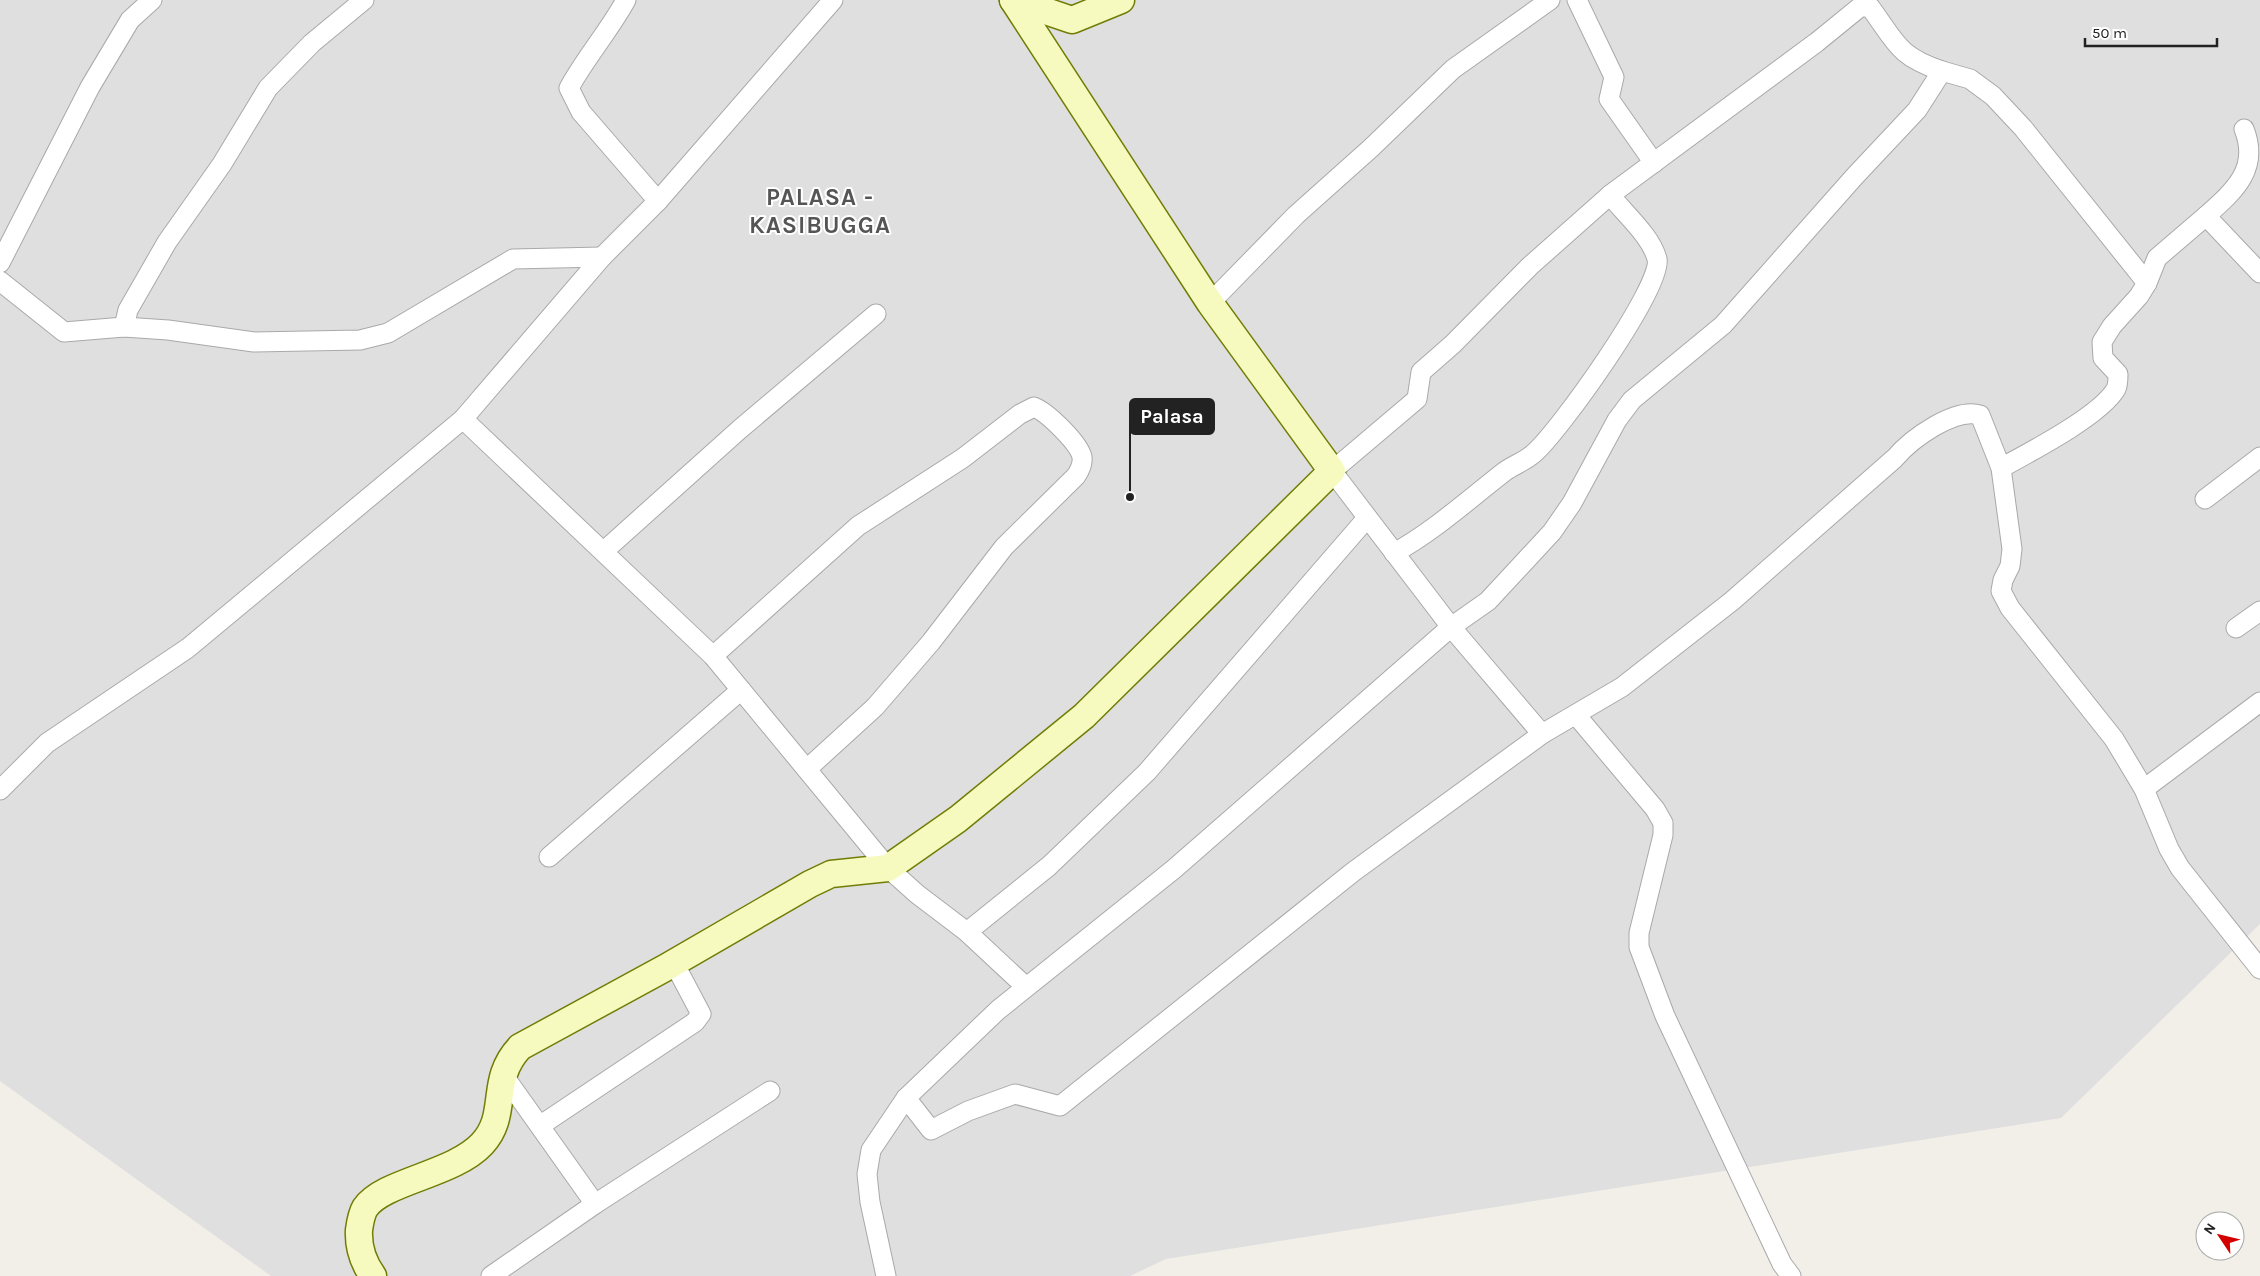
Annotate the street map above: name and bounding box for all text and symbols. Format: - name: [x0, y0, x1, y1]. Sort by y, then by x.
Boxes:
- scale bar: [2085, 15, 2218, 47]
- text: 50 m: [2092, 24, 2127, 42]
- district label: PALASA - KASIBUGGA: [749, 183, 891, 239]
- callout: Palasa: [1130, 399, 1214, 434]
- text: Palasa: [1140, 405, 1204, 428]
- north arrow: [2195, 1211, 2245, 1261]
- text: N: [2200, 1220, 2220, 1238]

